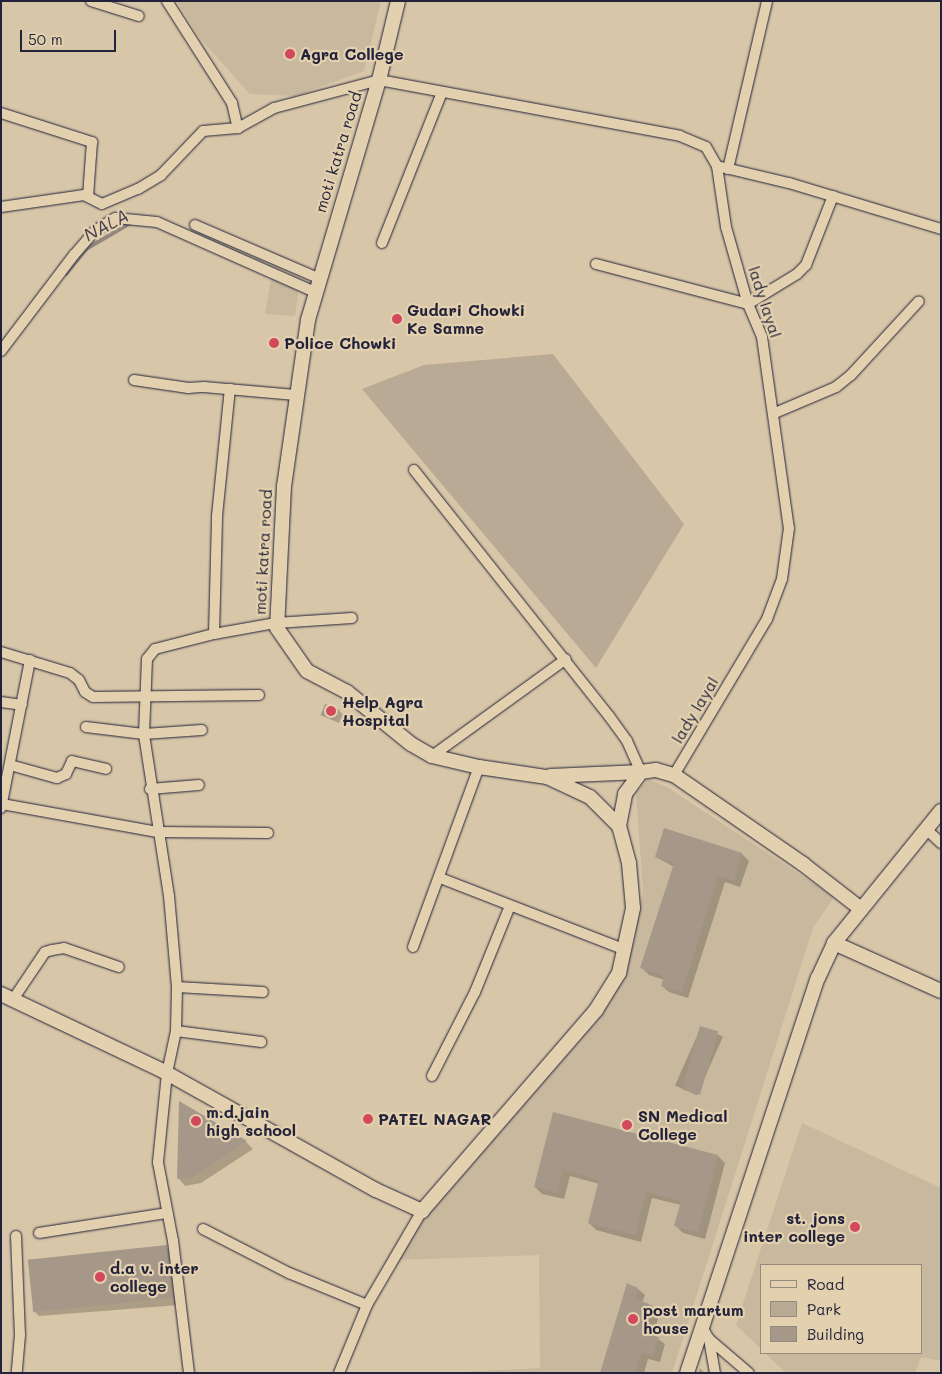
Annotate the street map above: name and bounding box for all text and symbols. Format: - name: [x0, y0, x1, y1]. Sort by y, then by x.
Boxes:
- scale bar: [22, 20, 119, 52]
- text: 50 m: [28, 29, 63, 49]
- place label: Agra College: [300, 44, 403, 64]
- marker: Agra College: [284, 48, 296, 60]
- street label: moti katra road: [310, 89, 366, 215]
- water label: NALA: [80, 204, 132, 246]
- street label: lady layal: [744, 264, 786, 340]
- place label: Gudari Chowki Ke Samne: [407, 300, 525, 338]
- marker: Gudari Chowki Ke Samne: [391, 313, 403, 325]
- place label: Police Chowki: [284, 333, 396, 353]
- marker: Police Chowki: [268, 337, 280, 349]
- street label: moti katra road: [250, 489, 276, 615]
- street label: lady layal: [668, 673, 722, 747]
- place label: Help Agra Hospital: [342, 692, 423, 730]
- marker: Help Agra Hospital: [324, 704, 338, 718]
- place label: m.d.jain high school: [206, 1102, 296, 1140]
- place label: SN Medical College: [638, 1106, 728, 1144]
- place label: PATEL NAGAR: [378, 1109, 491, 1129]
- marker: PATEL NAGAR: [362, 1113, 374, 1125]
- marker: m.d.jain high school: [190, 1115, 202, 1127]
- marker: SN Medical College: [620, 1118, 634, 1132]
- place label: st. jons inter college: [743, 1208, 845, 1246]
- marker: st. jons inter college: [849, 1221, 861, 1233]
- place label: d.a v. inter college: [110, 1258, 199, 1296]
- legend: [760, 1264, 922, 1354]
- marker: d.a v. inter college: [94, 1271, 106, 1283]
- text: Road: [807, 1274, 844, 1294]
- text: Park: [807, 1299, 841, 1319]
- place label: post martum house: [643, 1300, 744, 1338]
- marker: post martum house: [627, 1313, 639, 1325]
- text: Building: [807, 1324, 864, 1344]

